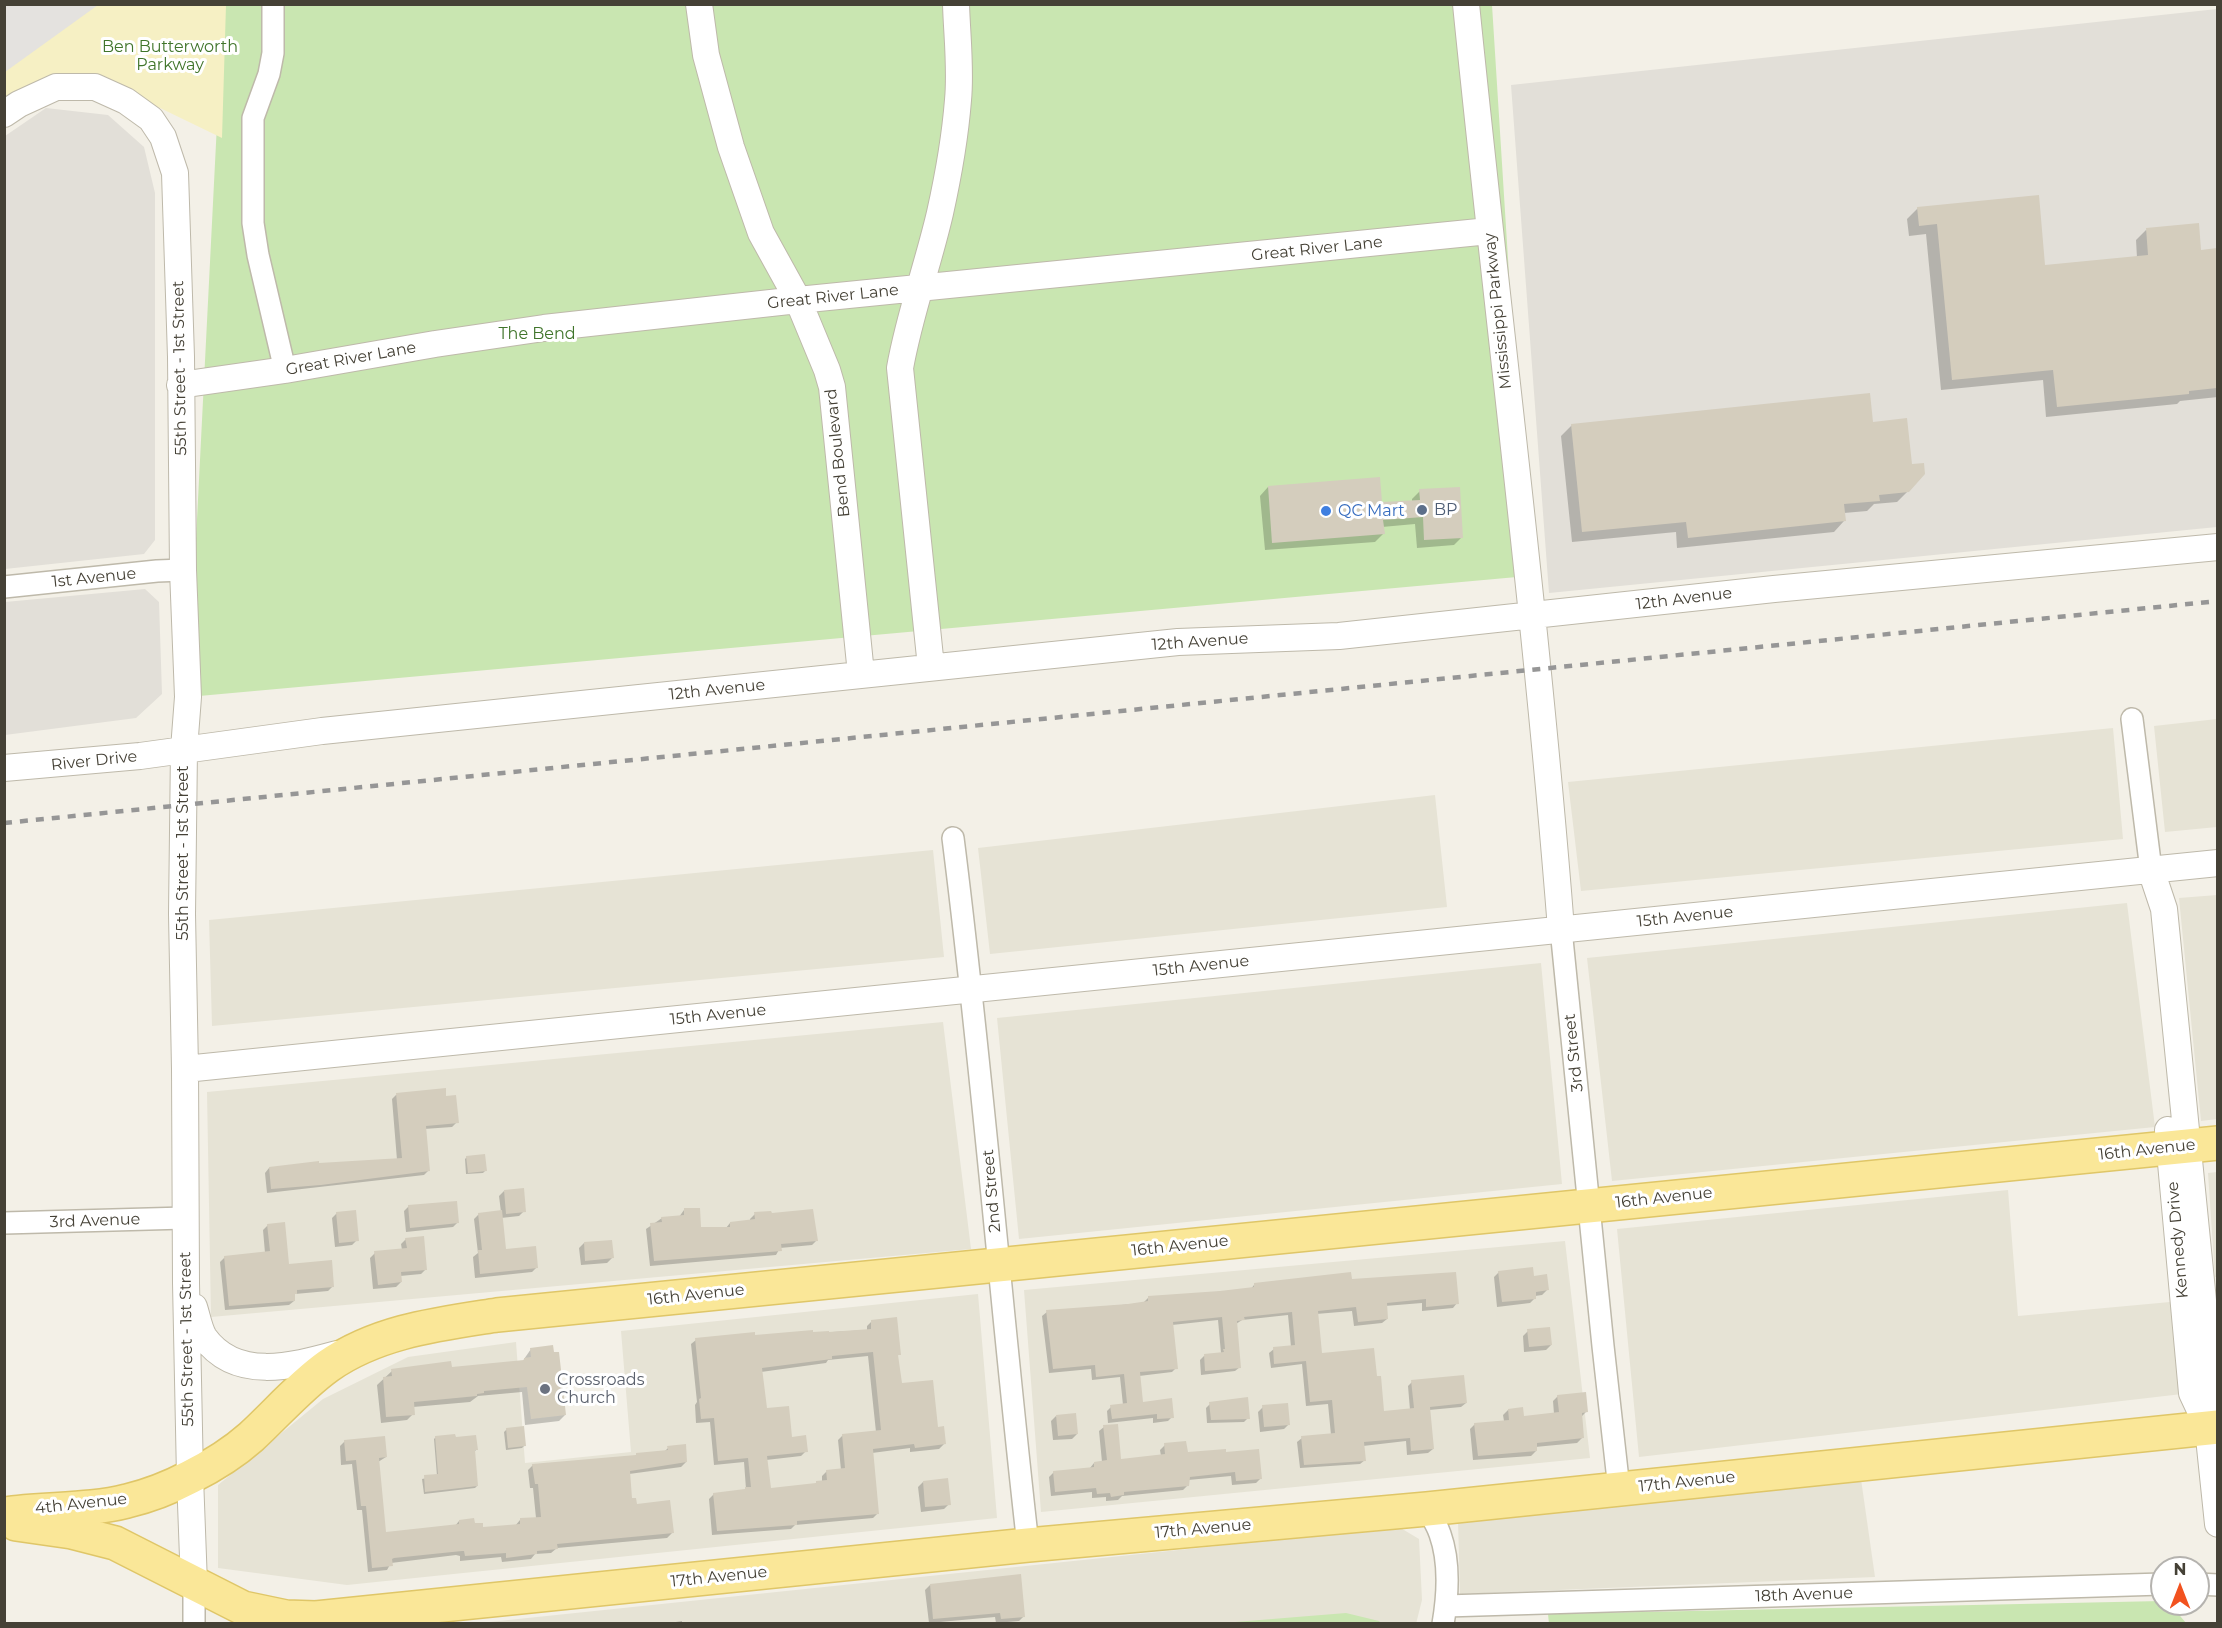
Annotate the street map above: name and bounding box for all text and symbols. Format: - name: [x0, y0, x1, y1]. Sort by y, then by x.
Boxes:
- park label: Ben Butterworth Parkway: [102, 37, 238, 75]
- street label: Mississippi Parkway: [1480, 232, 1516, 390]
- street label: Great River Lane: [1250, 233, 1384, 265]
- street label: 55th Street - 1st Street: [169, 280, 191, 456]
- street label: Great River Lane: [766, 281, 900, 313]
- park label: The Bend: [498, 324, 576, 344]
- street label: Great River Lane: [284, 338, 418, 380]
- street label: Bend Boulevard: [822, 388, 854, 518]
- place label: BP: [1434, 500, 1458, 520]
- place label: QC Mart: [1338, 501, 1405, 521]
- marker: BP: [1415, 503, 1429, 517]
- marker: QC Mart: [1319, 504, 1333, 518]
- street label: 1st Avenue: [51, 564, 137, 592]
- street label: 12th Avenue: [1635, 584, 1733, 614]
- street label: 12th Avenue: [1151, 629, 1249, 655]
- street label: 12th Avenue: [668, 675, 766, 705]
- street label: River Drive: [50, 747, 138, 775]
- street label: 55th Street - 1st Street: [173, 765, 193, 941]
- street label: 15th Avenue: [1636, 902, 1734, 932]
- street label: 15th Avenue: [1152, 951, 1250, 981]
- street label: 15th Avenue: [669, 1000, 767, 1030]
- street label: 3rd Street: [1560, 1013, 1588, 1093]
- street label: 16th Avenue: [2098, 1135, 2196, 1165]
- street label: 2nd Street: [979, 1149, 1005, 1233]
- street label: Kennedy Drive: [2163, 1181, 2193, 1299]
- street label: 16th Avenue: [1615, 1183, 1713, 1213]
- street label: 3rd Avenue: [49, 1210, 141, 1232]
- street label: 16th Avenue: [1131, 1231, 1229, 1261]
- street label: 55th Street - 1st Street: [176, 1251, 198, 1427]
- street label: 16th Avenue: [647, 1280, 745, 1310]
- place label: Crossroads Church: [557, 1370, 644, 1408]
- marker: Crossroads Church: [538, 1382, 552, 1396]
- street label: 17th Avenue: [1638, 1467, 1736, 1497]
- street label: 4th Avenue: [34, 1490, 128, 1518]
- street label: 17th Avenue: [1154, 1515, 1252, 1543]
- north arrow: [2150, 1556, 2210, 1616]
- text: N: [2174, 1560, 2186, 1579]
- street label: 17th Avenue: [670, 1562, 768, 1592]
- street label: 18th Avenue: [1755, 1584, 1853, 1606]

